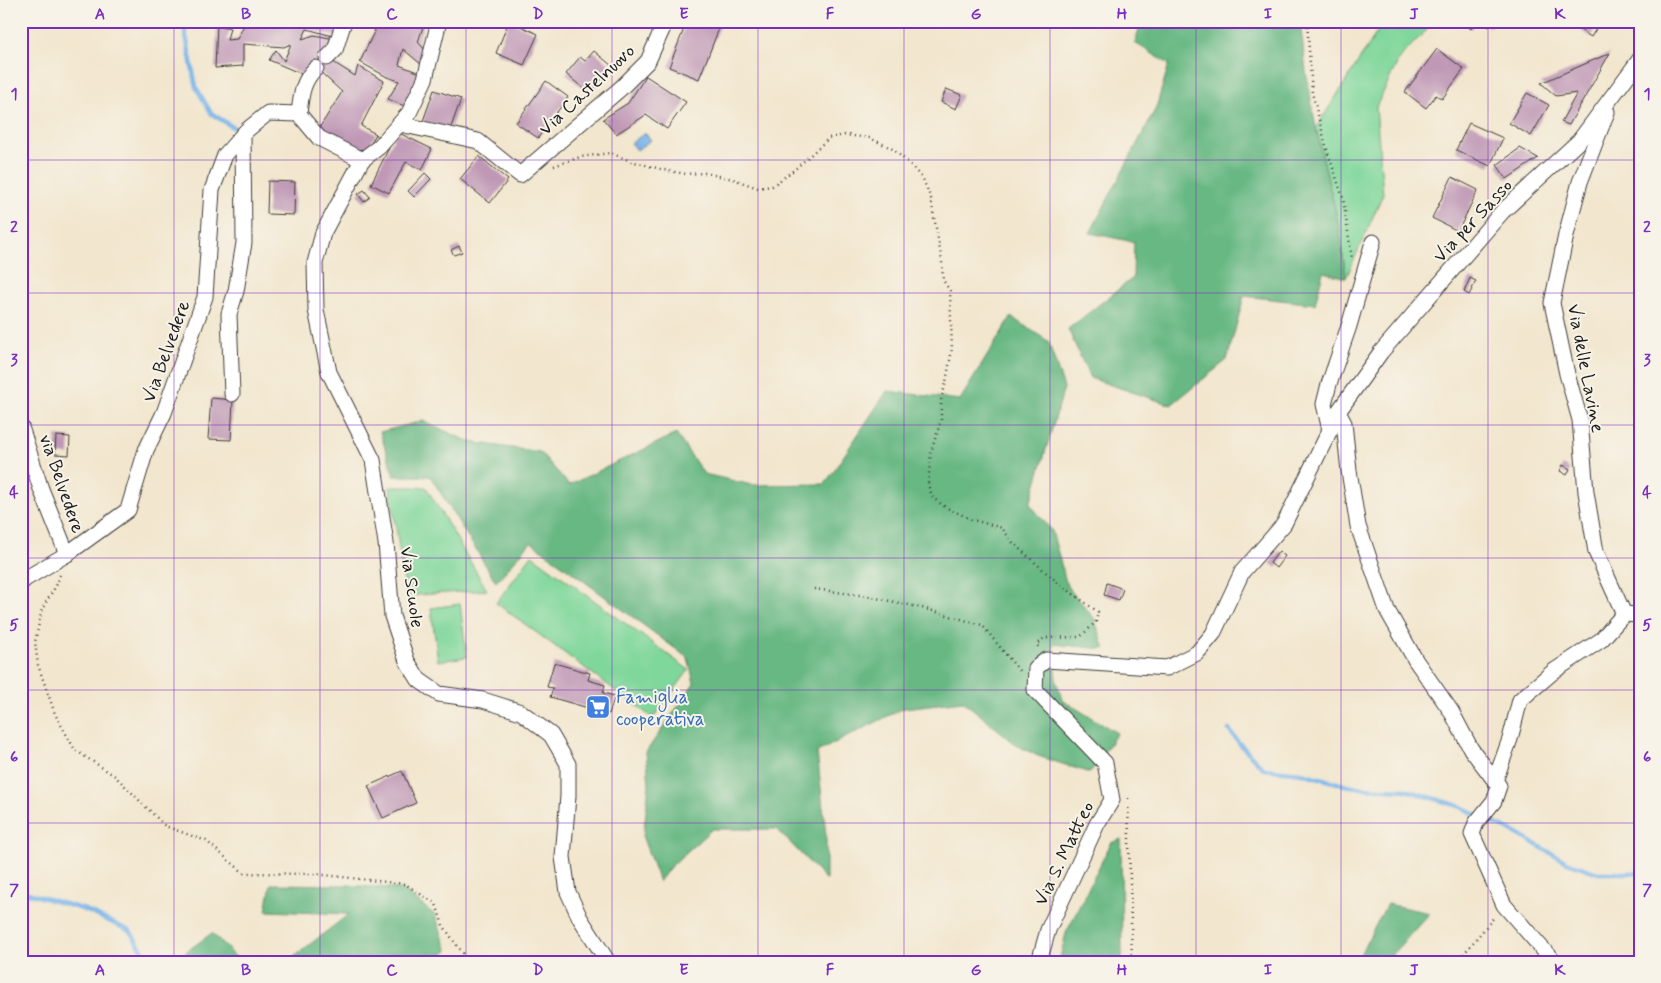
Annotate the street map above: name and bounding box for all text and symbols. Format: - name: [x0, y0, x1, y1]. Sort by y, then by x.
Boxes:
- text: A: [95, 4, 105, 25]
- text: B: [241, 4, 251, 25]
- text: C: [386, 4, 398, 25]
- text: D: [532, 4, 544, 25]
- text: E: [679, 4, 689, 25]
- text: F: [826, 4, 835, 25]
- text: G: [971, 4, 982, 25]
- text: H: [1117, 4, 1128, 25]
- text: I: [1264, 4, 1273, 25]
- text: J: [1409, 4, 1419, 25]
- text: K: [1554, 4, 1566, 25]
- street label: Via Castelnuovo: [533, 39, 641, 141]
- text: 1: [10, 84, 18, 105]
- text: 1: [1643, 84, 1651, 105]
- street label: Via per Sasso: [1428, 174, 1518, 268]
- text: 2: [10, 217, 18, 238]
- text: 2: [1643, 217, 1651, 238]
- street label: Via Belvedere: [136, 297, 196, 406]
- street label: Via delle Lavine: [1561, 302, 1610, 435]
- text: 3: [10, 350, 18, 371]
- text: 3: [1643, 350, 1651, 371]
- street label: via Belvedere: [33, 431, 90, 536]
- text: 4: [9, 482, 19, 503]
- text: 4: [1642, 482, 1652, 503]
- street label: Via Scuole: [393, 545, 430, 629]
- text: 5: [9, 615, 19, 636]
- text: 5: [1642, 615, 1652, 636]
- place label: Famiglia cooperativa: [616, 685, 705, 732]
- supermarket icon: Famiglia cooperativa: [585, 694, 611, 720]
- text: 6: [10, 747, 18, 768]
- text: 6: [1643, 747, 1651, 768]
- street label: Via S. Matteo: [1028, 797, 1100, 910]
- text: 7: [9, 880, 19, 901]
- text: 7: [1642, 880, 1652, 901]
- text: A: [95, 960, 105, 981]
- text: B: [241, 960, 251, 981]
- text: C: [386, 960, 398, 981]
- text: D: [532, 960, 544, 981]
- text: E: [679, 960, 689, 981]
- text: F: [826, 960, 835, 981]
- text: G: [971, 960, 982, 981]
- text: H: [1117, 960, 1128, 981]
- text: I: [1264, 960, 1273, 981]
- text: J: [1409, 960, 1419, 981]
- text: K: [1554, 960, 1566, 981]

